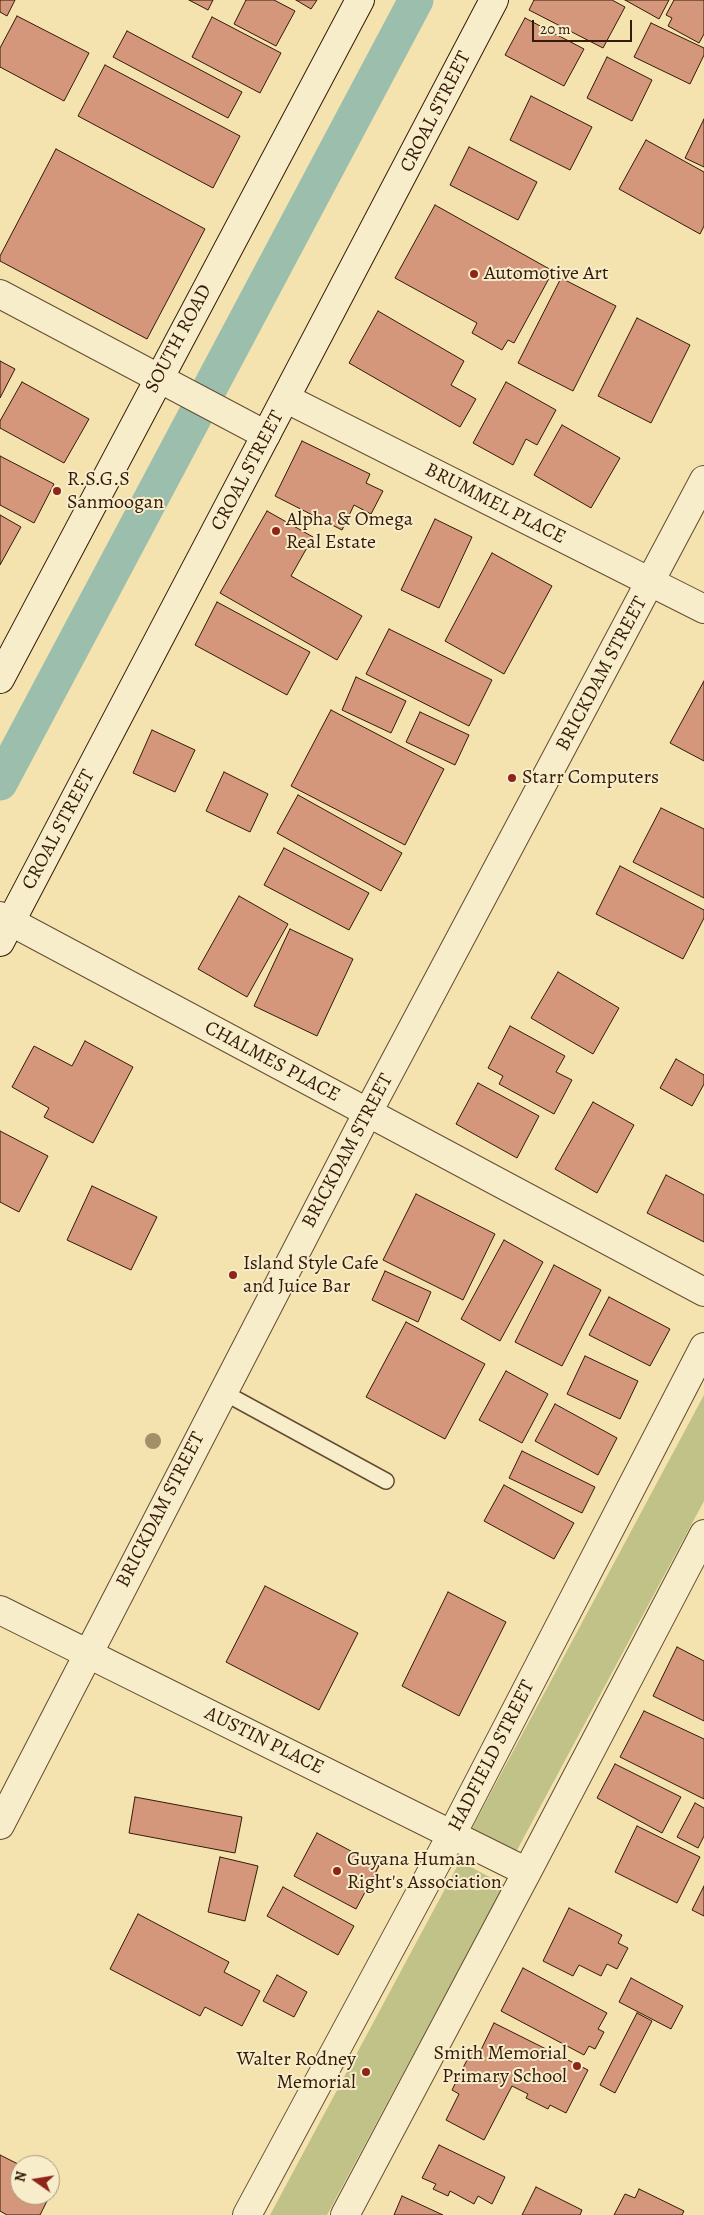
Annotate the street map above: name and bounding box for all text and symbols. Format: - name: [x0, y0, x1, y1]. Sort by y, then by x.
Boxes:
- scale bar: [534, 10, 634, 42]
- text: 20 m: [540, 19, 571, 39]
- street label: CROAL STREET: [395, 48, 477, 176]
- place label: Automotive Art: [484, 262, 609, 286]
- marker: Automotive Art: [468, 268, 480, 280]
- street label: SOUTH ROAD: [140, 281, 218, 397]
- street label: CROAL STREET: [206, 407, 290, 535]
- street label: BRUMMEL PLACE: [421, 458, 569, 550]
- place label: R.S.G.S Sanmoogan: [67, 468, 164, 515]
- marker: R.S.G.S Sanmoogan: [51, 485, 63, 497]
- place label: Alpha & Omega Real Estate: [286, 508, 413, 555]
- marker: Alpha & Omega Real Estate: [270, 525, 282, 537]
- street label: BRICKDAM STREET: [551, 593, 653, 755]
- street label: CROAL STREET: [17, 766, 101, 894]
- place label: Starr Computers: [522, 766, 659, 790]
- marker: Starr Computers: [506, 772, 518, 784]
- street label: CHALMES PLACE: [200, 1016, 344, 1108]
- street label: BRICKDAM STREET: [297, 1070, 399, 1232]
- place label: Island Style Cafe and Juice Bar: [243, 1252, 379, 1299]
- marker: Island Style Cafe and Juice Bar: [227, 1269, 239, 1281]
- street label: BRICKDAM STREET: [111, 1428, 211, 1592]
- street label: HADFIELD STREET: [444, 1677, 540, 1835]
- street label: AUSTIN PLACE: [200, 1702, 328, 1780]
- place label: Guyana Human Right's Association: [347, 1848, 502, 1895]
- marker: Guyana Human Right's Association: [331, 1865, 343, 1877]
- place label: Smith Memorial Primary School: [433, 2042, 567, 2089]
- place label: Walter Rodney Memorial: [236, 2048, 356, 2095]
- marker: Smith Memorial Primary School: [571, 2060, 583, 2072]
- marker: Walter Rodney Memorial: [360, 2066, 372, 2078]
- north arrow: [10, 2155, 60, 2205]
- text: N: [10, 2170, 31, 2184]

